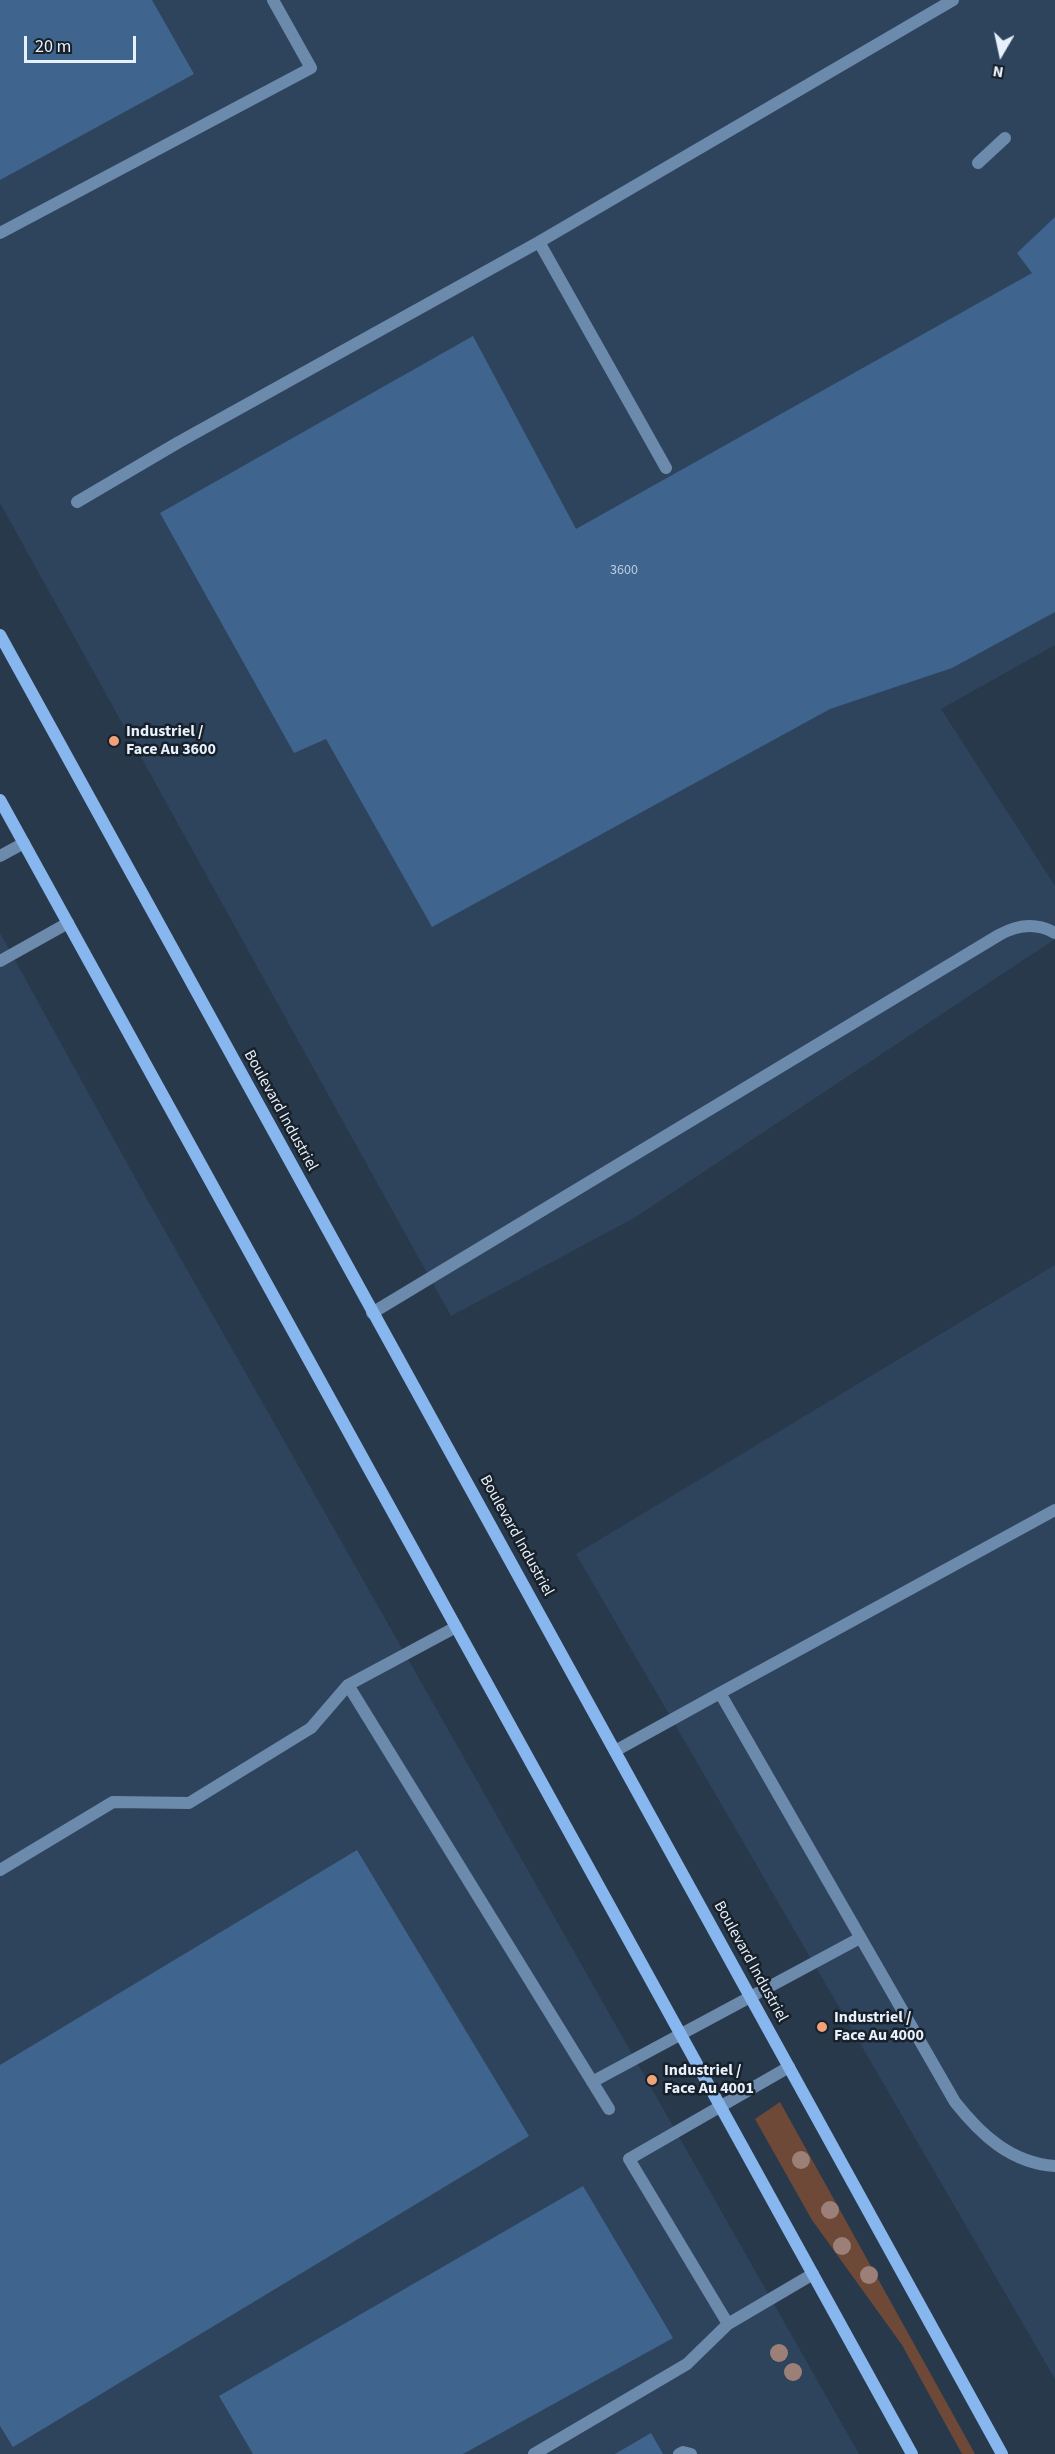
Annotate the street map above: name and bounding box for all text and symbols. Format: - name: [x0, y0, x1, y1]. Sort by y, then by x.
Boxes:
- scale bar: [27, 24, 140, 62]
- north arrow: [971, 24, 1031, 84]
- text: 20 m: [35, 34, 71, 59]
- text: N: [991, 60, 1005, 83]
- house number: 3600: [610, 563, 638, 579]
- place label: Industriel / Face Au 3600: [126, 722, 216, 760]
- marker: Industriel / Face Au 3600: [107, 734, 121, 748]
- street label: Boulevard Industriel: [239, 1047, 321, 1175]
- street label: Boulevard Industriel: [475, 1472, 557, 1600]
- street label: Boulevard Industriel: [709, 1898, 791, 2026]
- place label: Industriel / Face Au 4000: [834, 2008, 924, 2046]
- marker: Industriel / Face Au 4000: [815, 2020, 829, 2034]
- place label: Industriel / Face Au 4001: [664, 2061, 754, 2099]
- marker: Industriel / Face Au 4001: [645, 2073, 659, 2087]

